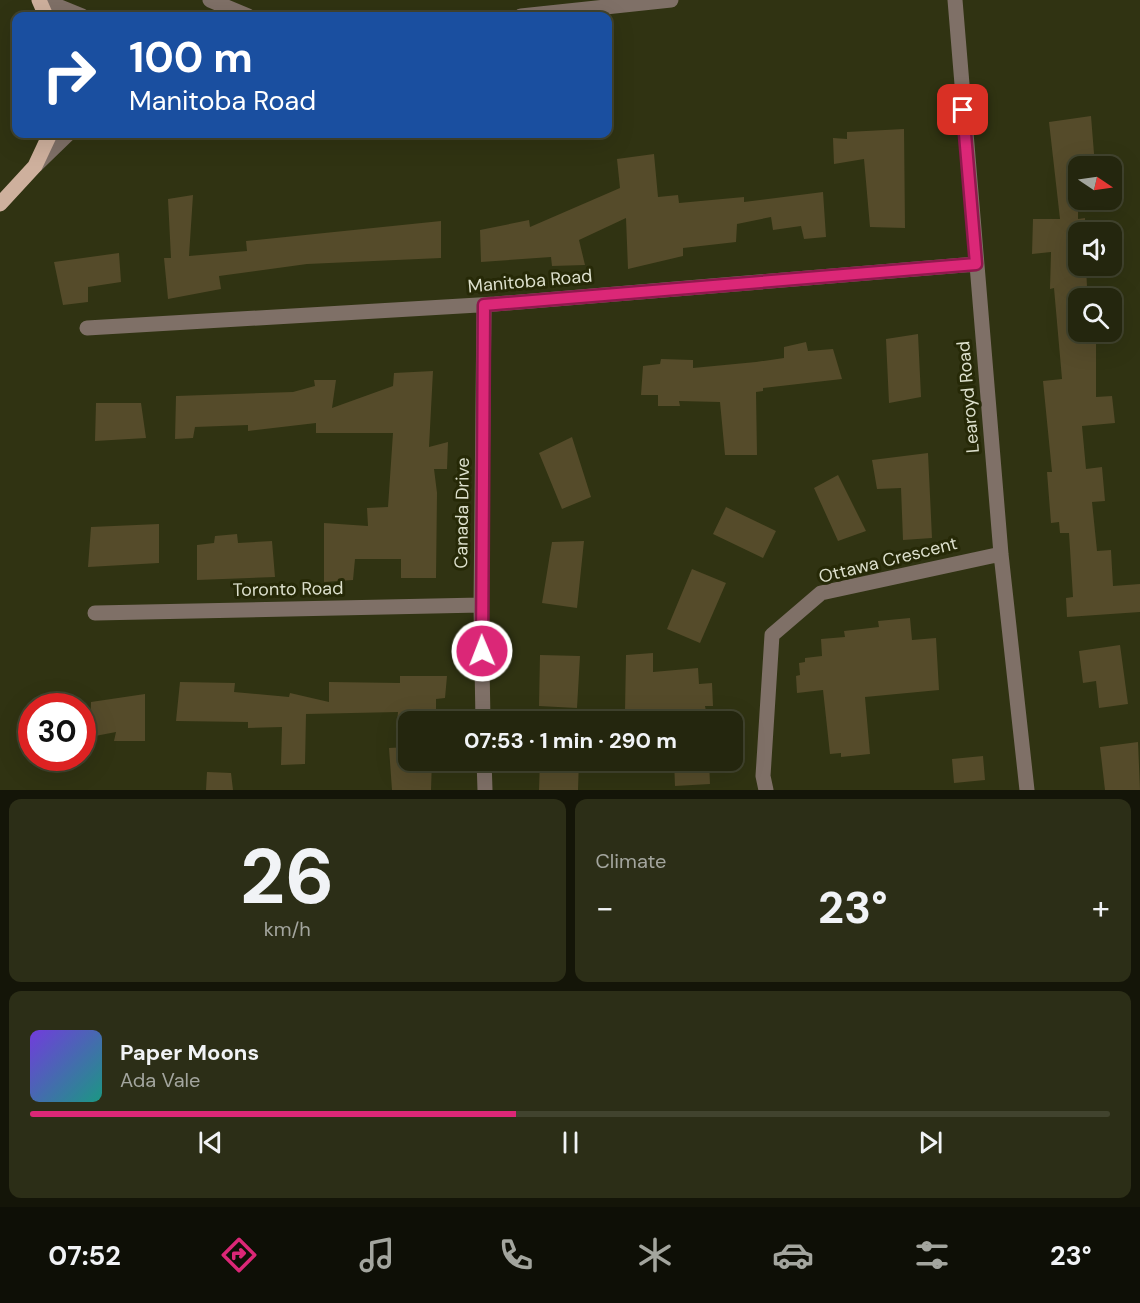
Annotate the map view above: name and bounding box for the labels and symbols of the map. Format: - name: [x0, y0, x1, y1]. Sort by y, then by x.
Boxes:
- pin: [937, 84, 988, 135]
- north arrow: [1068, 156, 1122, 210]
- street label: Manitoba Road: [467, 264, 593, 298]
- street label: Learoyd Road: [951, 340, 985, 454]
- street label: Canada Drive: [449, 457, 475, 569]
- street label: Ottawa Crescent: [816, 531, 960, 589]
- street label: Toronto Road: [232, 576, 344, 602]
- position arrow: [450, 619, 514, 683]
- speed limit sign: 30: [18, 693, 96, 771]

